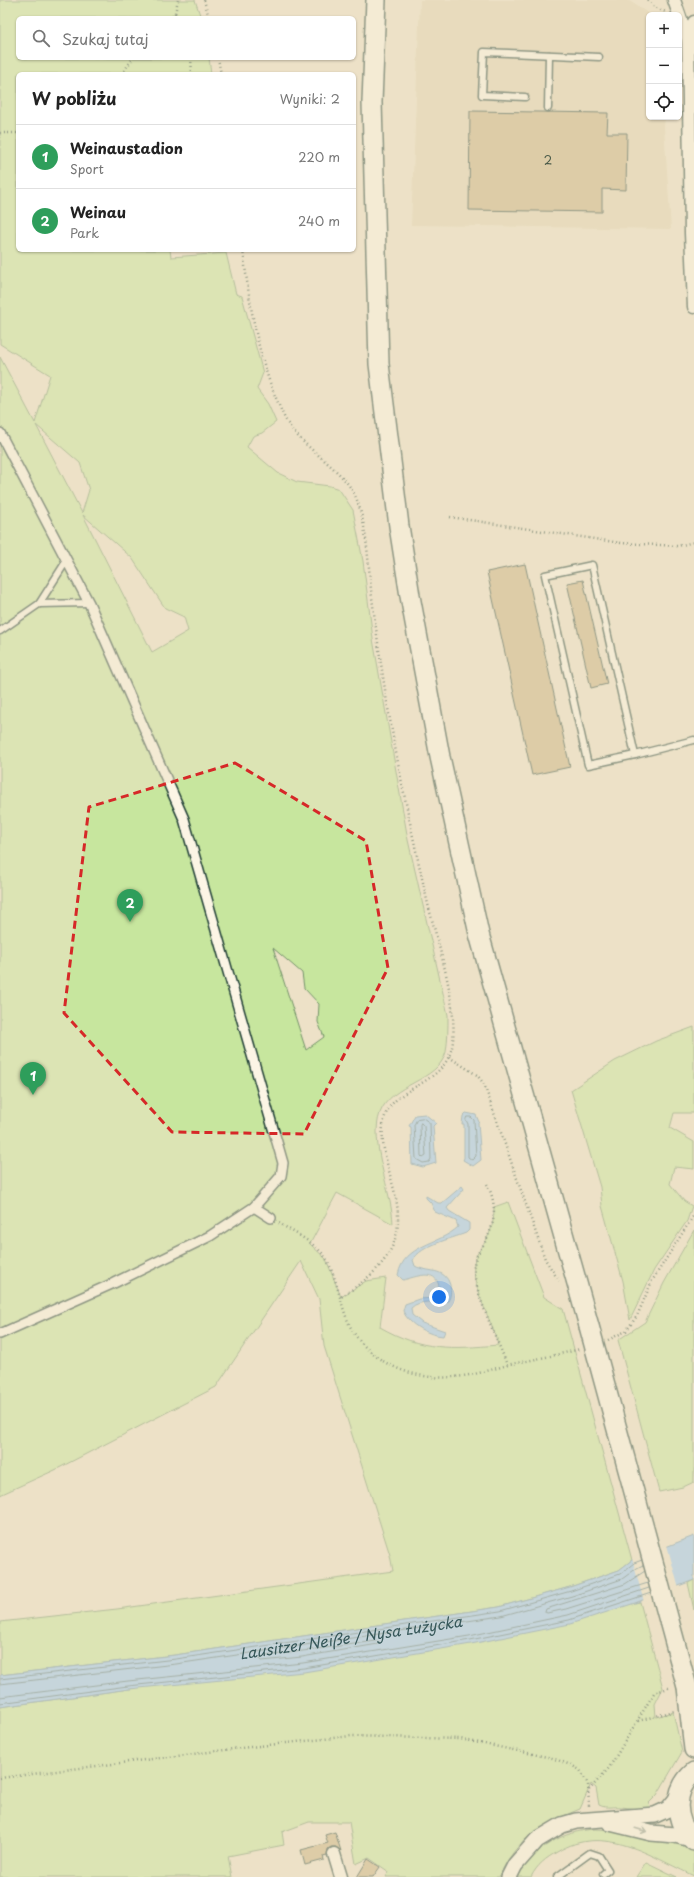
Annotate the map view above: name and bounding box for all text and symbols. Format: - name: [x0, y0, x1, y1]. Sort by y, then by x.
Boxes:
- map controls: [646, 12, 682, 120]
- button: +: [646, 12, 682, 48]
- search box: [16, 16, 356, 60]
- icon: search: [30, 27, 52, 49]
- text: Szukaj tutaj: [62, 27, 149, 50]
- button: −: [646, 48, 682, 84]
- button: locate: [646, 84, 682, 120]
- text: W pobliżu: [32, 85, 117, 111]
- text: Wyniki: 2: [280, 89, 340, 108]
- text: Weinaustadion: [70, 136, 183, 159]
- text: 1: [42, 147, 48, 166]
- text: 220 m: [298, 147, 340, 166]
- house number: 2: [544, 151, 552, 169]
- text: Sport: [70, 159, 104, 178]
- text: Weinau: [70, 200, 126, 223]
- text: 2: [40, 211, 50, 230]
- text: 240 m: [298, 211, 340, 230]
- text: Park: [70, 223, 99, 242]
- pin: 2: [117, 889, 143, 922]
- pin: 1: [20, 1062, 46, 1095]
- your location: [429, 1287, 449, 1307]
- water label: Lausitzer Neiße / Nysa Łużycka: [238, 1609, 464, 1664]
- one-way arrow: [635, 1827, 648, 1834]

